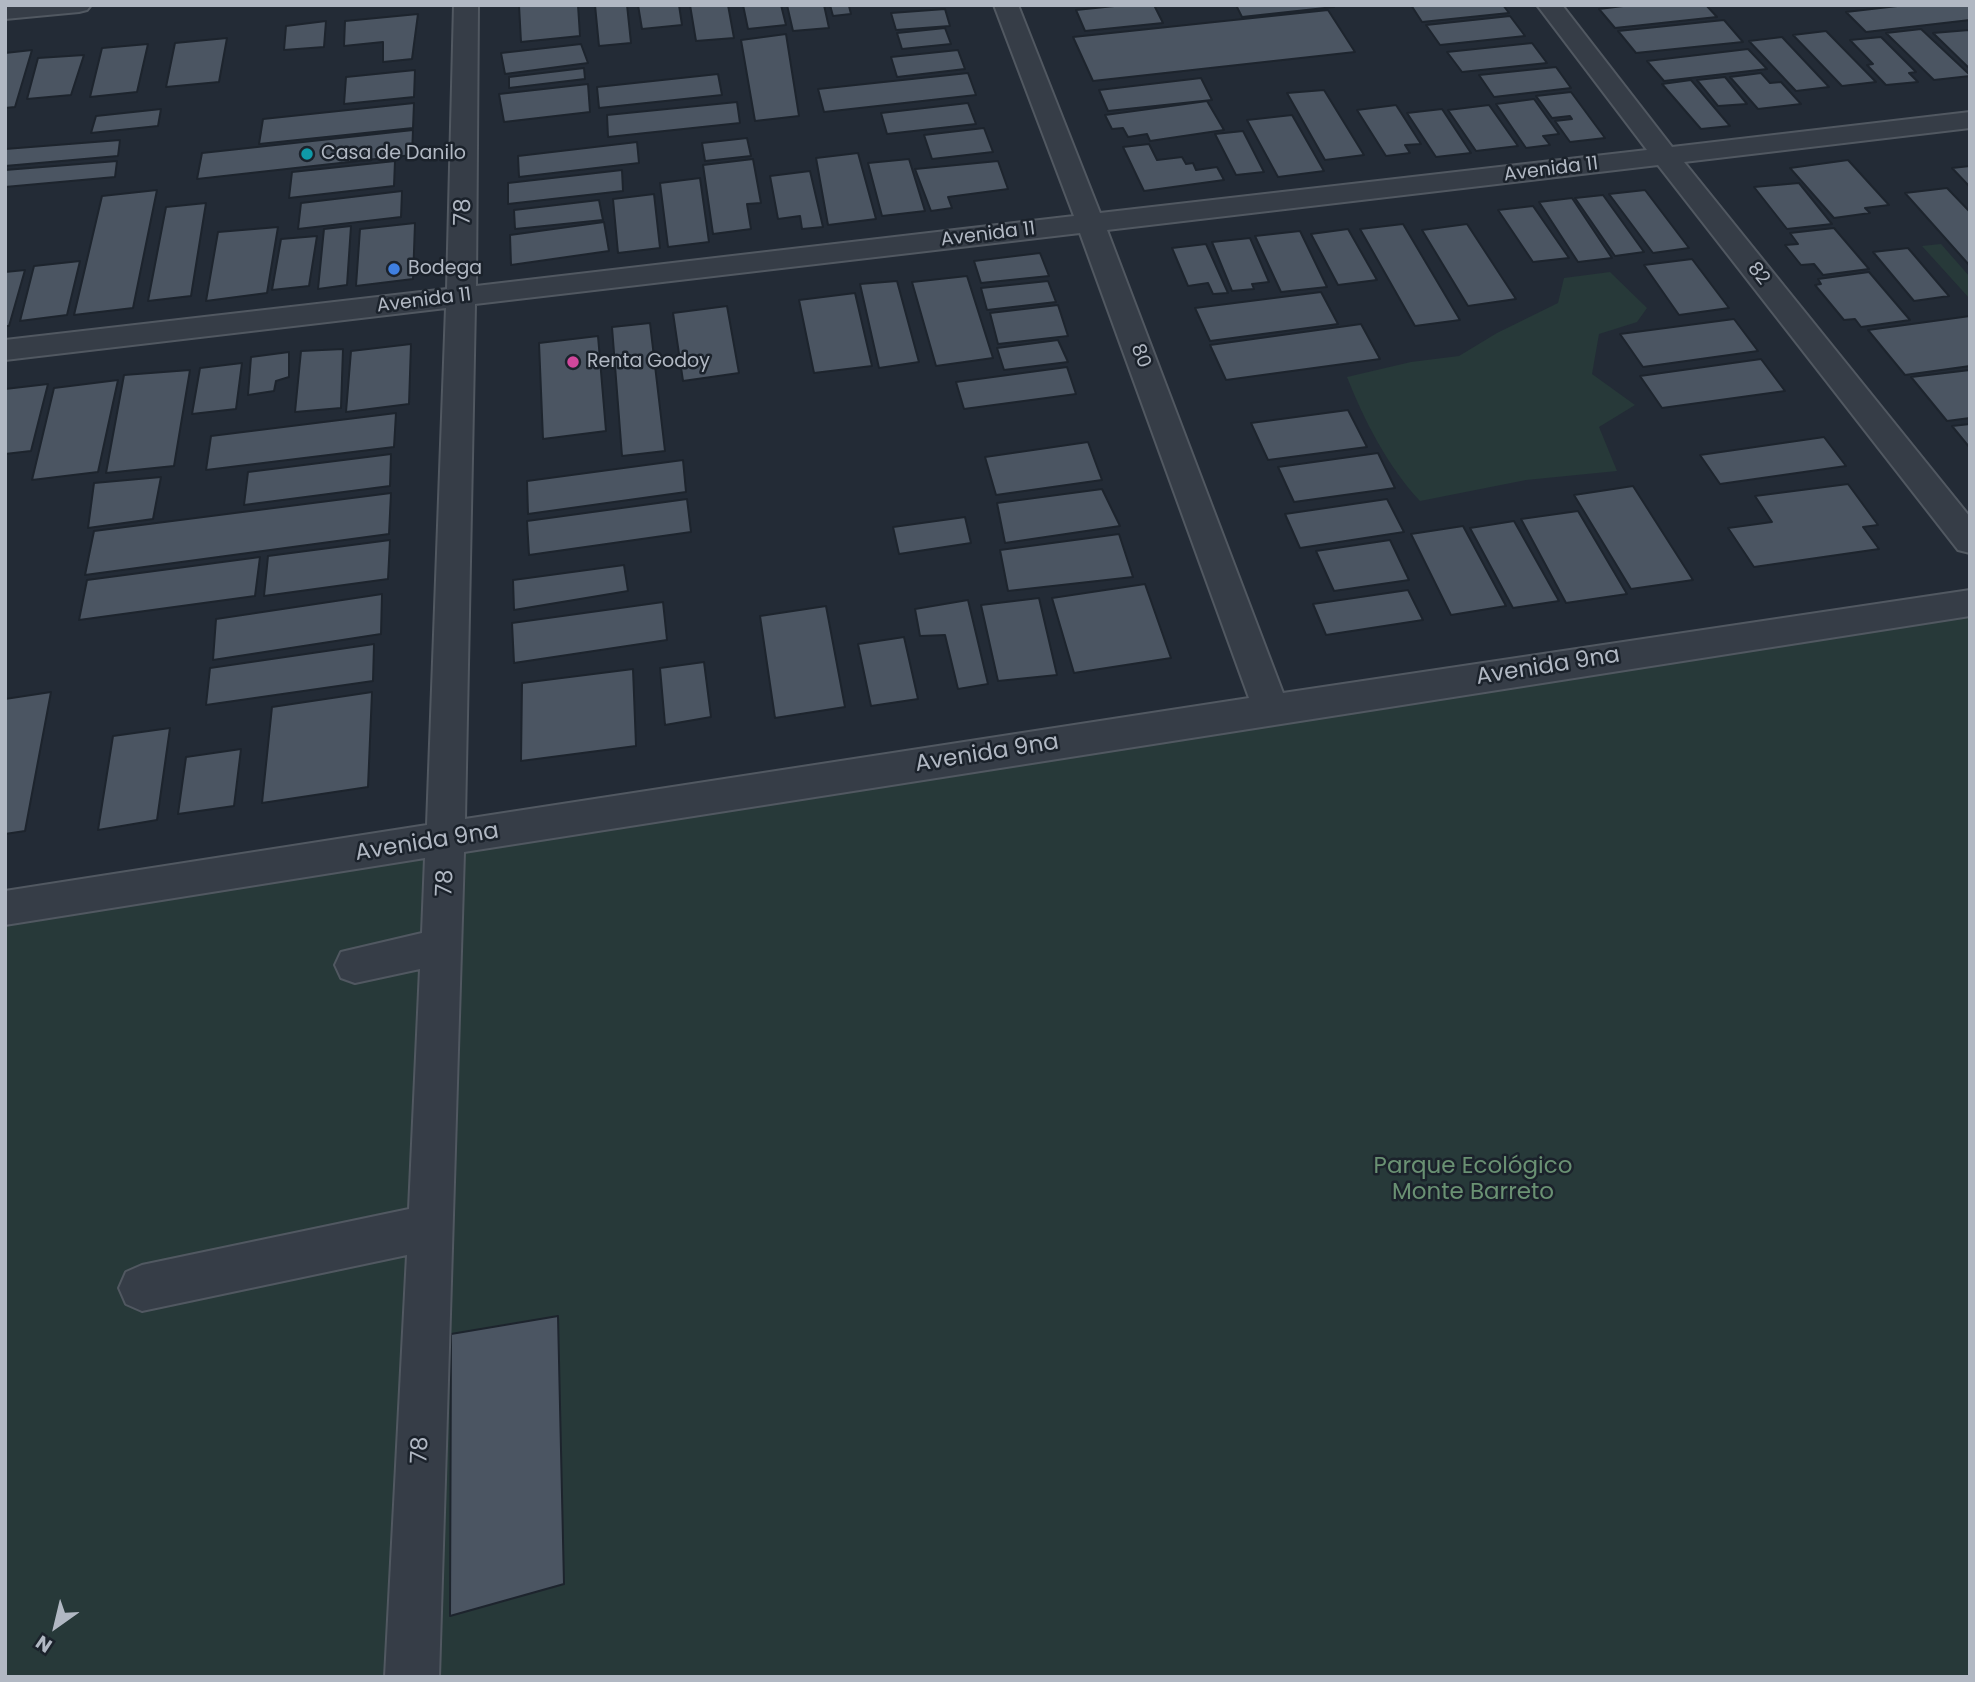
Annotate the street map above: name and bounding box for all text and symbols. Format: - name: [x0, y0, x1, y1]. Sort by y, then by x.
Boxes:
- place label: Casa de Danilo: [321, 143, 466, 165]
- marker: Casa de Danilo: [299, 146, 315, 162]
- street label: Avenida 11: [1502, 153, 1600, 187]
- street label: 78: [450, 198, 478, 226]
- street label: Avenida 11: [939, 218, 1037, 252]
- place label: Bodega: [408, 258, 482, 280]
- street label: 82: [1742, 258, 1774, 290]
- marker: Bodega: [386, 261, 402, 277]
- street label: Avenida 11: [375, 284, 473, 318]
- street label: 80: [1125, 341, 1155, 371]
- place label: Renta Godoy: [587, 351, 710, 373]
- marker: Renta Godoy: [565, 354, 581, 370]
- street label: Avenida 9na: [1474, 642, 1622, 692]
- street label: Avenida 9na: [913, 729, 1061, 779]
- street label: Avenida 9na: [353, 818, 501, 868]
- street label: 78: [432, 869, 460, 897]
- park label: Parque Ecológico Monte Barreto: [1374, 1153, 1572, 1207]
- street label: 78: [407, 1436, 435, 1464]
- north arrow: [21, 1591, 91, 1661]
- text: N: [31, 1629, 57, 1659]

